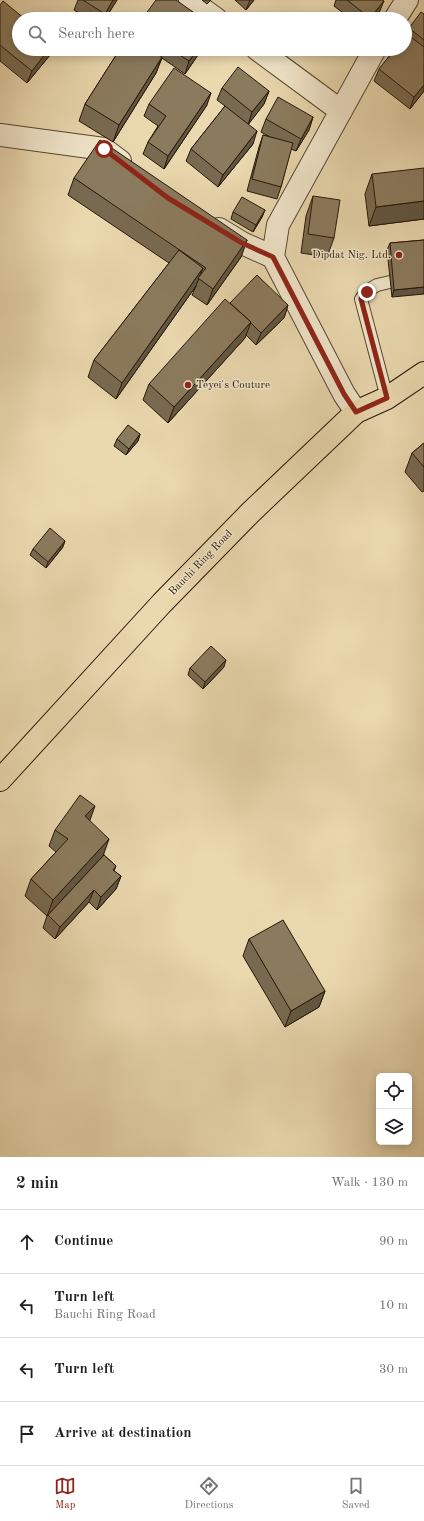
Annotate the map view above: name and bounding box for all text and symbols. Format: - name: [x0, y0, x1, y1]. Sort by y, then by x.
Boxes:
- search box: [12, 12, 412, 56]
- icon: search: [26, 23, 48, 45]
- text: Search here: [58, 27, 135, 42]
- route start: [95, 140, 113, 158]
- place label: Dipdat Nig. Ltd.: [312, 250, 391, 261]
- marker: Dipdat Nig. Ltd.: [394, 250, 404, 260]
- route end: [358, 283, 376, 301]
- marker: Teyei's Couture: [183, 380, 193, 390]
- place label: Teyei's Couture: [196, 380, 270, 391]
- street label: Bauchi Ring Road: [167, 528, 235, 598]
- map controls: [376, 1073, 412, 1145]
- button: locate: [376, 1073, 412, 1109]
- button: layers: [376, 1109, 412, 1145]
- text: 2 min: [16, 1175, 59, 1192]
- text: Walk · 130 m: [331, 1176, 408, 1189]
- icon: ahead: [16, 1231, 38, 1253]
- text: Continue: [54, 1234, 113, 1249]
- text: 90 m: [379, 1235, 408, 1248]
- text: Turn left: [54, 1290, 114, 1305]
- icon: left: [16, 1295, 38, 1317]
- text: 10 m: [379, 1299, 408, 1312]
- text: Bauchi Ring Road: [54, 1308, 156, 1321]
- icon: left: [16, 1359, 38, 1381]
- text: Turn left: [54, 1362, 114, 1377]
- text: 30 m: [379, 1363, 408, 1376]
- icon: arrive: [16, 1423, 38, 1445]
- text: Arrive at destination: [54, 1426, 192, 1441]
- tab: Map: [54, 1475, 76, 1513]
- tab: Directions: [185, 1475, 233, 1513]
- tab: Saved: [342, 1475, 370, 1513]

